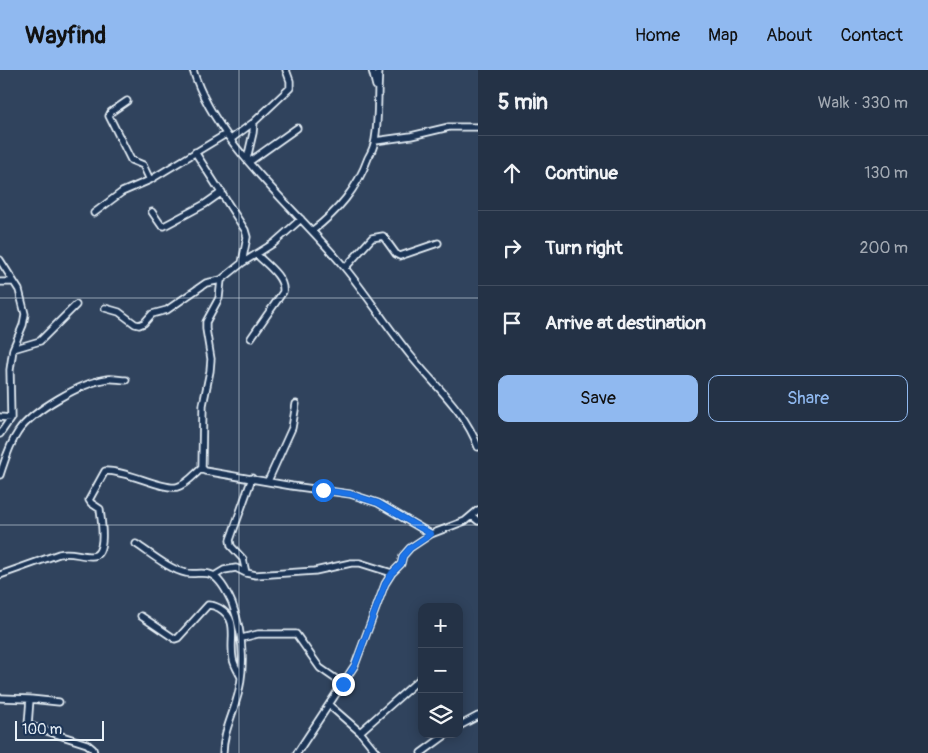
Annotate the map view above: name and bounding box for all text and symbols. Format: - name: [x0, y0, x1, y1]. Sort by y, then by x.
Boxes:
- text: Wayfind: [25, 21, 106, 50]
- text: Home: [635, 24, 680, 47]
- text: Map: [708, 24, 738, 47]
- text: About: [766, 24, 812, 47]
- text: Contact: [840, 24, 903, 47]
- text: 5 min: [498, 89, 548, 116]
- text: Walk · 330 m: [818, 93, 908, 113]
- icon: ahead: [498, 159, 526, 187]
- text: Continue: [545, 161, 618, 185]
- text: 130 m: [864, 163, 908, 183]
- icon: right: [498, 234, 526, 262]
- text: Turn right: [545, 236, 623, 260]
- text: 200 m: [860, 238, 908, 258]
- icon: arrive: [498, 309, 526, 337]
- text: Arrive at destination: [545, 311, 706, 335]
- button: Save: [498, 375, 698, 422]
- button: Share: [708, 375, 908, 422]
- route start: [312, 479, 335, 502]
- map controls: [418, 603, 463, 738]
- button: +: [418, 603, 463, 648]
- button: −: [418, 648, 463, 693]
- route end: [332, 673, 355, 696]
- button: layers: [418, 693, 463, 738]
- scale bar: [15, 718, 104, 741]
- text: 100 m: [22, 721, 62, 738]

